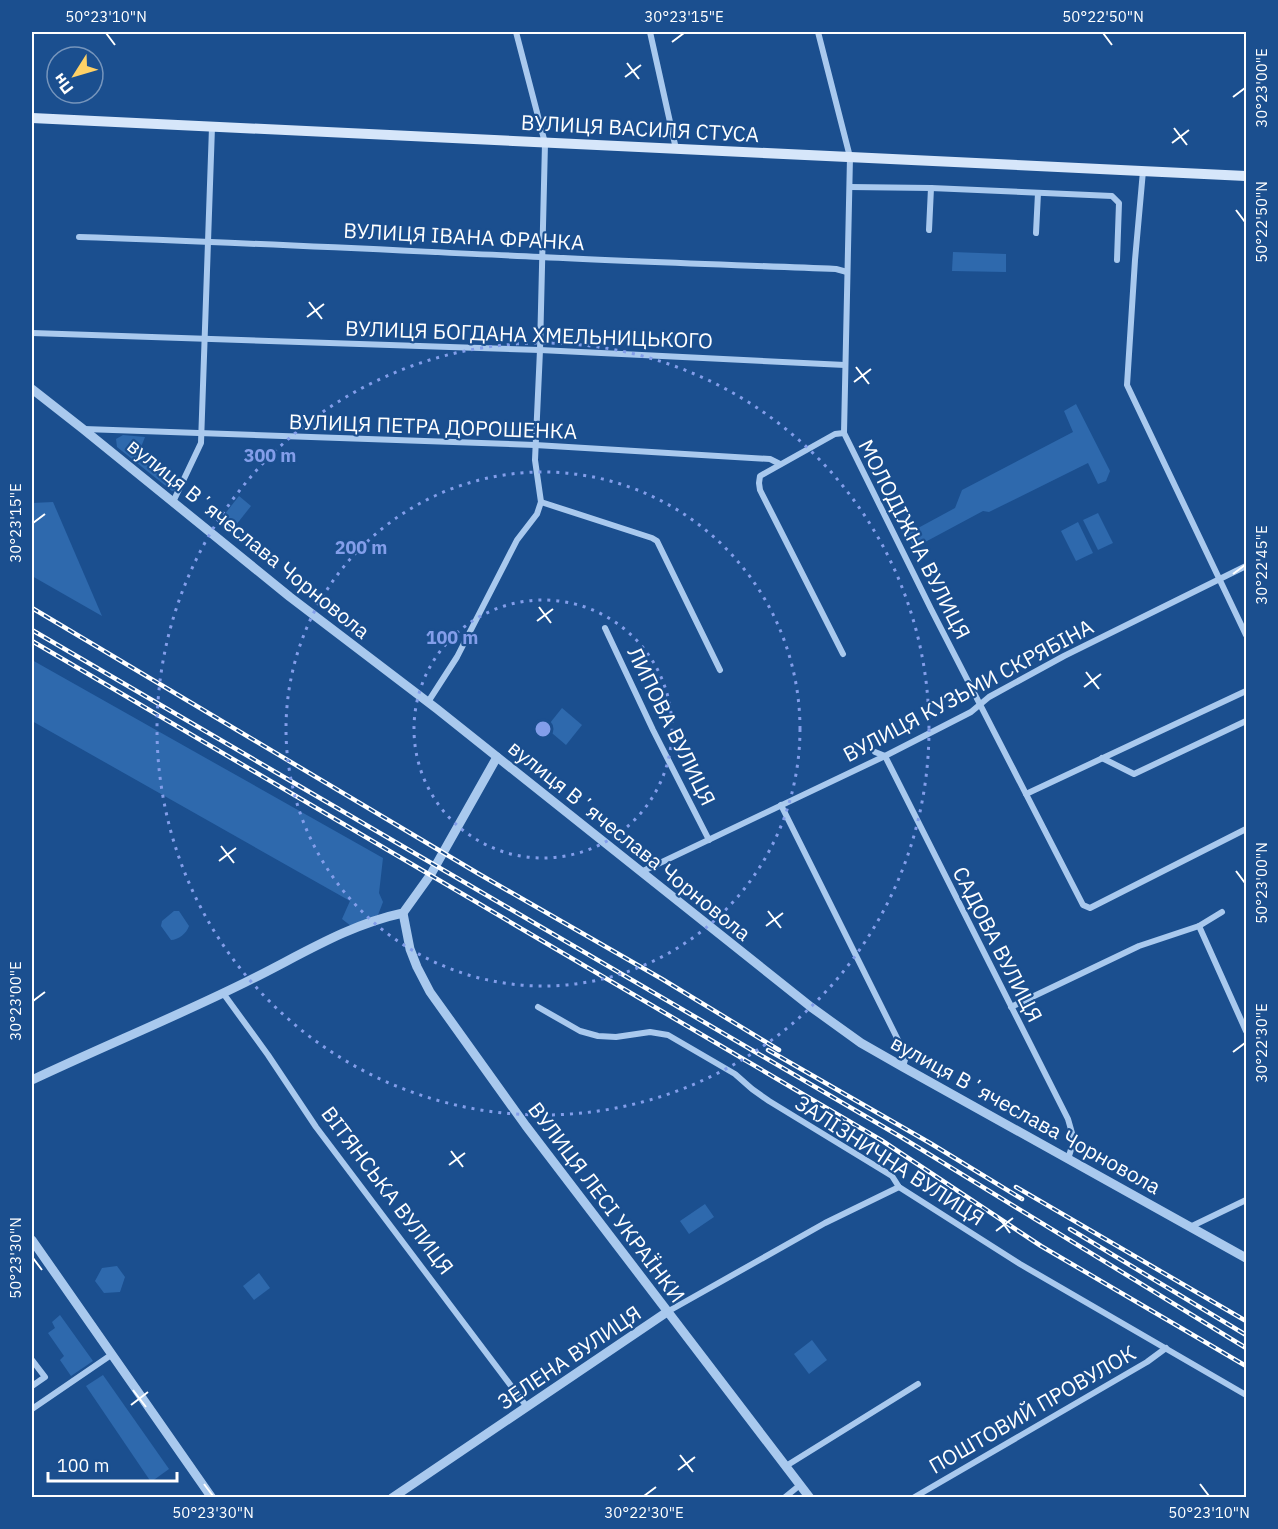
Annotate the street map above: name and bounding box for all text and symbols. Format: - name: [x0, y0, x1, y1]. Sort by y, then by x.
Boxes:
- text: 50°23'10"N: [65, 7, 147, 26]
- text: 30°23'15"E: [644, 7, 724, 26]
- text: 50°22'50"N: [1062, 7, 1144, 26]
- north arrow: [45, 45, 105, 105]
- text: 30°23'00"E: [1252, 48, 1271, 128]
- text: Пн: [49, 70, 77, 98]
- street label: ВУЛИЦЯ ВАСИЛЯ СТУСА: [520, 108, 760, 148]
- text: 50°22'50"N: [1252, 181, 1271, 263]
- street label: ВУЛИЦЯ ІВАНА ФРАНКА: [343, 216, 585, 256]
- street label: ВУЛИЦЯ БОГДАНА ХМЕЛЬНИЦЬКОГО: [345, 314, 713, 354]
- street label: ВУЛИЦЯ ПЕТРА ДОРОШЕНКА: [288, 407, 578, 445]
- street label: вулиця Вʼячеслава Чорновола: [122, 431, 376, 645]
- street label: МОЛОДІЖНА ВУЛИЦЯ: [852, 434, 978, 644]
- text: 300 m: [244, 444, 296, 467]
- text: 30°23'15"E: [6, 483, 25, 563]
- text: 30°22'45"E: [1252, 525, 1271, 605]
- text: 200 m: [335, 536, 387, 559]
- street label: ВУЛИЦЯ КУЗЬМИ СКРЯБІНА: [838, 612, 1098, 768]
- text: 100 m: [426, 626, 478, 649]
- street label: ЛИПОВА ВУЛИЦЯ: [621, 642, 723, 810]
- centre of rings: [533, 719, 553, 739]
- street label: вулиця Вʼячеслава Чорновола: [503, 733, 757, 947]
- text: 50°23'00"N: [1252, 842, 1271, 924]
- street label: САДОВА ВУЛИЦЯ: [947, 861, 1049, 1027]
- text: 30°23'00"E: [6, 961, 25, 1041]
- text: 30°22'30"E: [1252, 1003, 1271, 1083]
- street label: вулиця Вʼячеслава Чорновола: [886, 1028, 1166, 1200]
- street label: ЗАЛІЗНИЧНА ВУЛИЦЯ: [790, 1088, 990, 1232]
- street label: ВУЛИЦЯ ЛЕСІ УКРАЇНКИ: [522, 1096, 692, 1308]
- street label: ВІТЯНСЬКА ВУЛИЦЯ: [316, 1100, 460, 1280]
- text: 50°23'30"N: [6, 1217, 25, 1299]
- street label: ЗЕЛЕНА ВУЛИЦЯ: [492, 1299, 646, 1415]
- street label: ПОШТОВИЙ ПРОВУЛОК: [924, 1338, 1141, 1480]
- scale bar: [48, 1445, 177, 1483]
- text: 100 m: [57, 1454, 109, 1477]
- text: 50°23'30"N: [172, 1503, 254, 1522]
- text: 30°22'30"E: [604, 1503, 684, 1522]
- text: 50°23'10"N: [1168, 1503, 1250, 1522]

